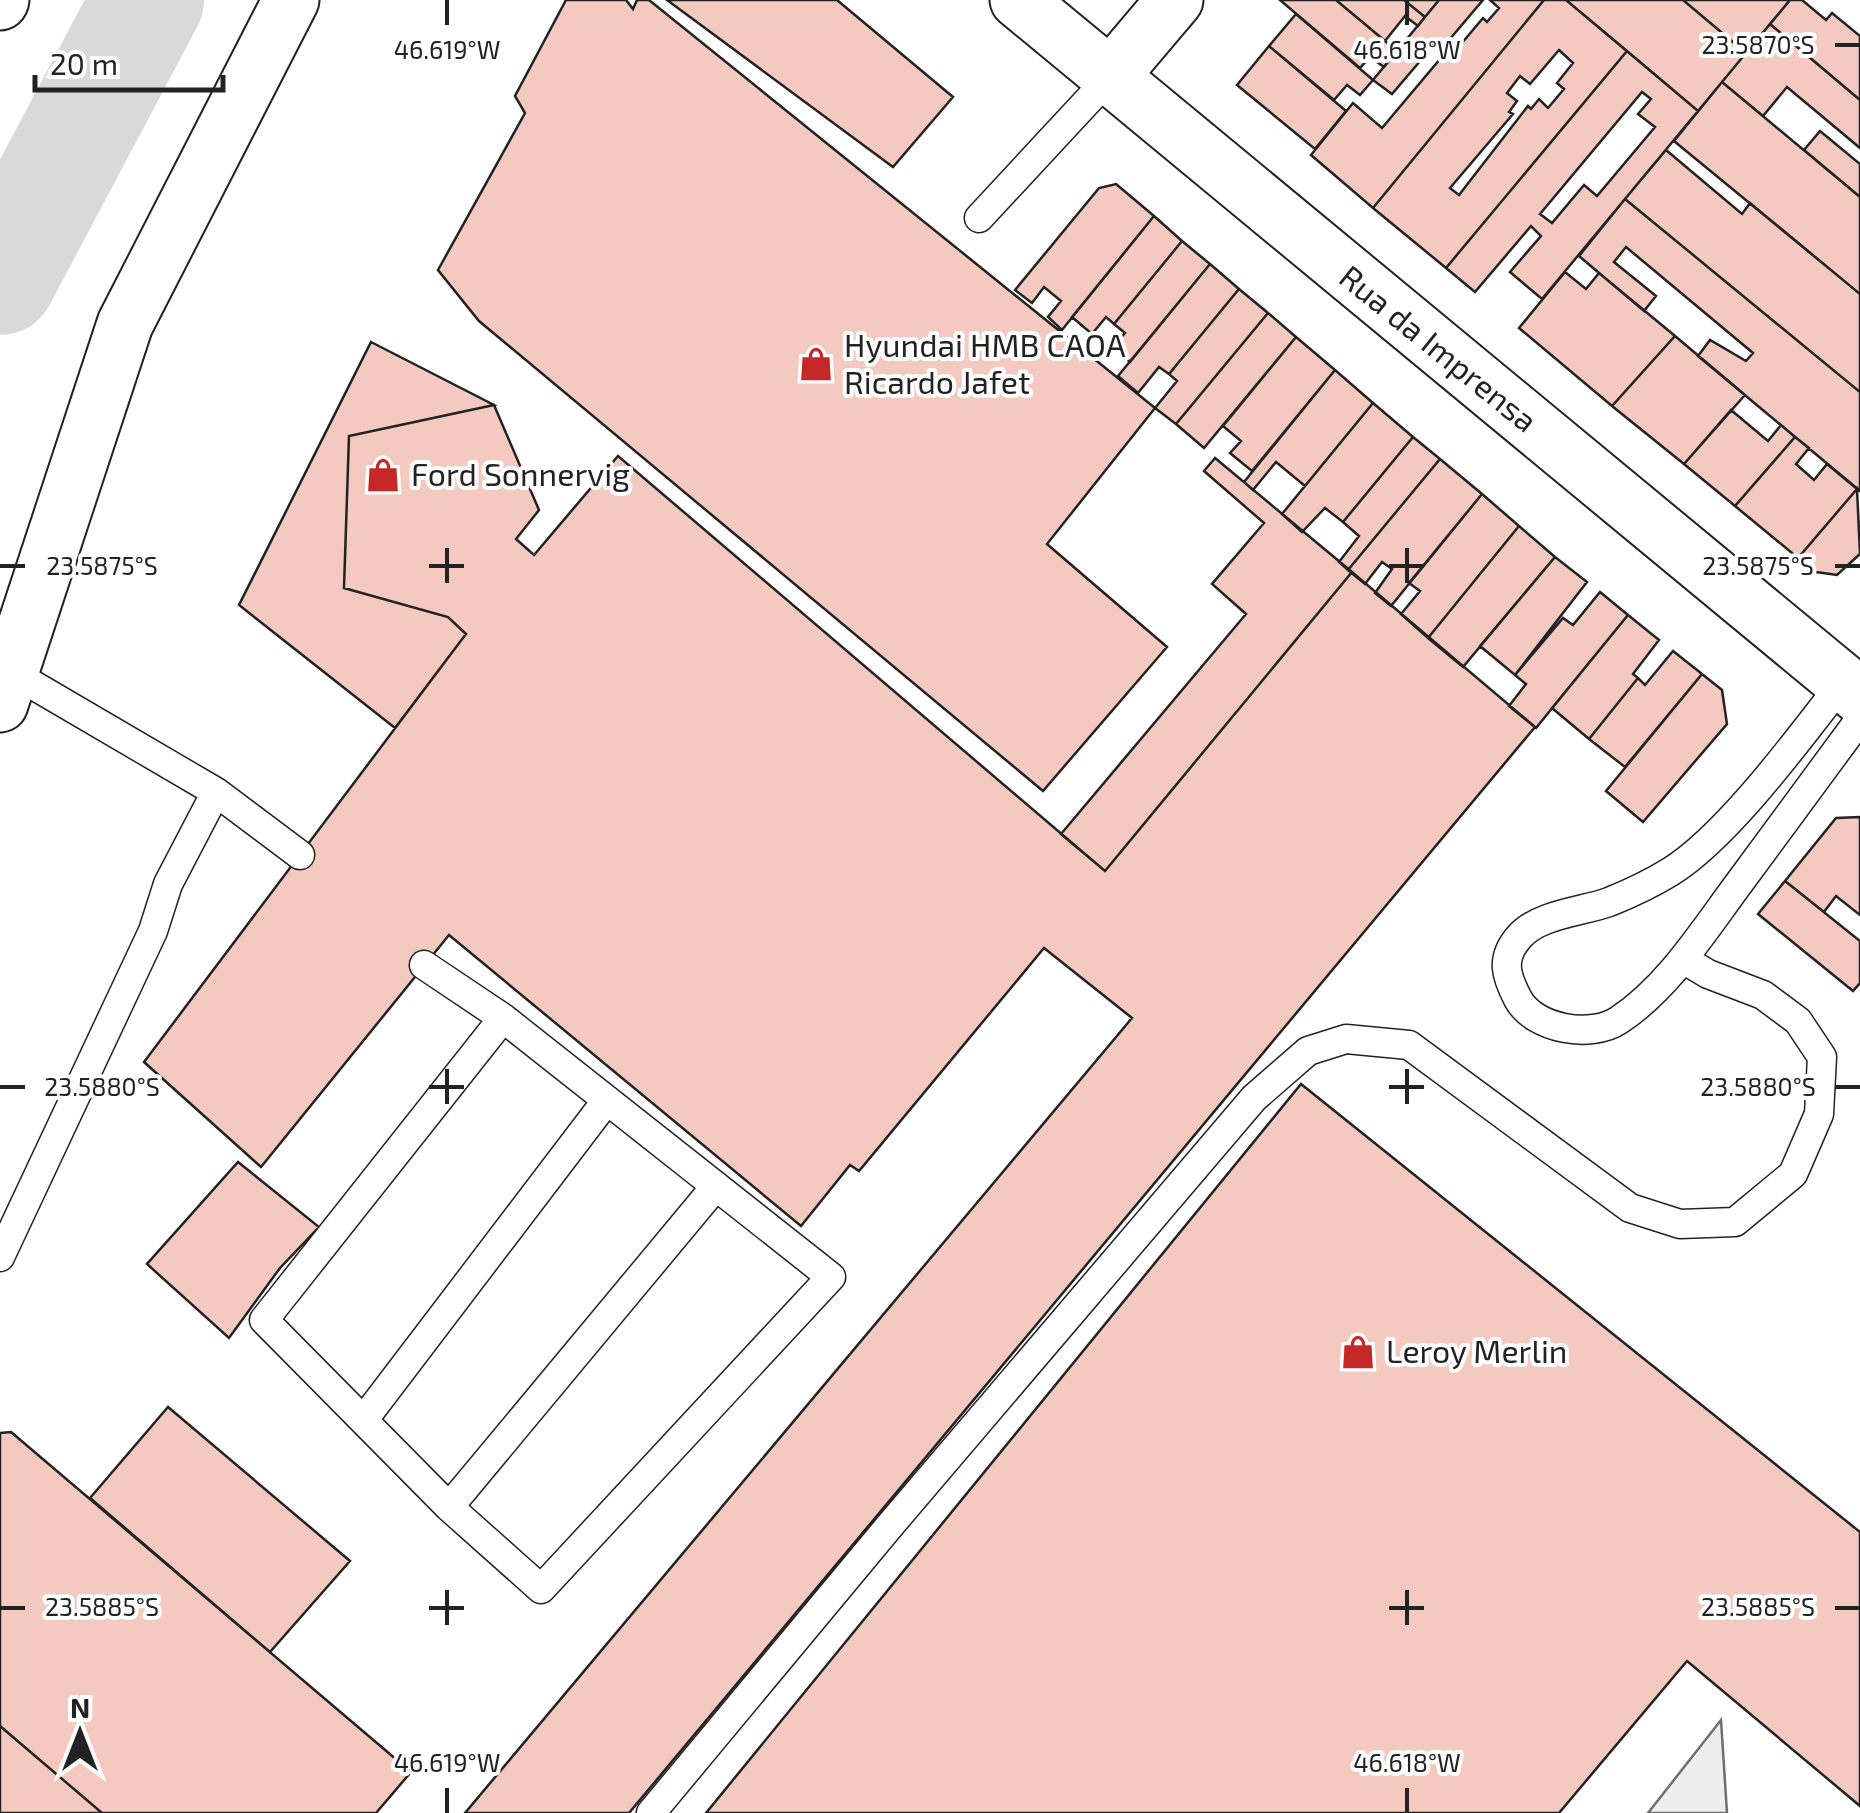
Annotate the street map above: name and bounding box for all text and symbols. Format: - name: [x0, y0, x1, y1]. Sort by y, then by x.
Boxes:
- text: 23.5870°S: [1701, 29, 1815, 59]
- scale bar: [35, 30, 222, 92]
- text: 46.619°W: [394, 34, 500, 64]
- text: 46.618°W: [1353, 34, 1461, 64]
- text: 20 m: [50, 45, 118, 81]
- street label: Rua da Imprensa: [1333, 256, 1546, 439]
- place label: Hyundai HMB CAOA Ricardo Jafet: [844, 325, 1126, 400]
- shop icon: Hyundai HMB CAOA Ricardo Jafet: [797, 345, 835, 383]
- place label: Ford Sonnervig: [411, 454, 630, 492]
- shop icon: Ford Sonnervig: [364, 456, 402, 494]
- text: 23.5875°S: [46, 550, 158, 580]
- text: 23.5875°S: [1702, 550, 1814, 580]
- text: 23.5880°S: [44, 1071, 160, 1101]
- text: 23.5880°S: [1700, 1071, 1816, 1101]
- place label: Leroy Merlin: [1386, 1331, 1567, 1369]
- shop icon: Leroy Merlin: [1339, 1333, 1377, 1371]
- text: 23.5885°S: [45, 1591, 159, 1621]
- text: 23.5885°S: [1701, 1591, 1815, 1621]
- north arrow: [30, 1683, 130, 1783]
- text: N: [70, 1690, 90, 1724]
- text: 46.619°W: [394, 1747, 500, 1777]
- text: 46.618°W: [1353, 1747, 1461, 1777]

